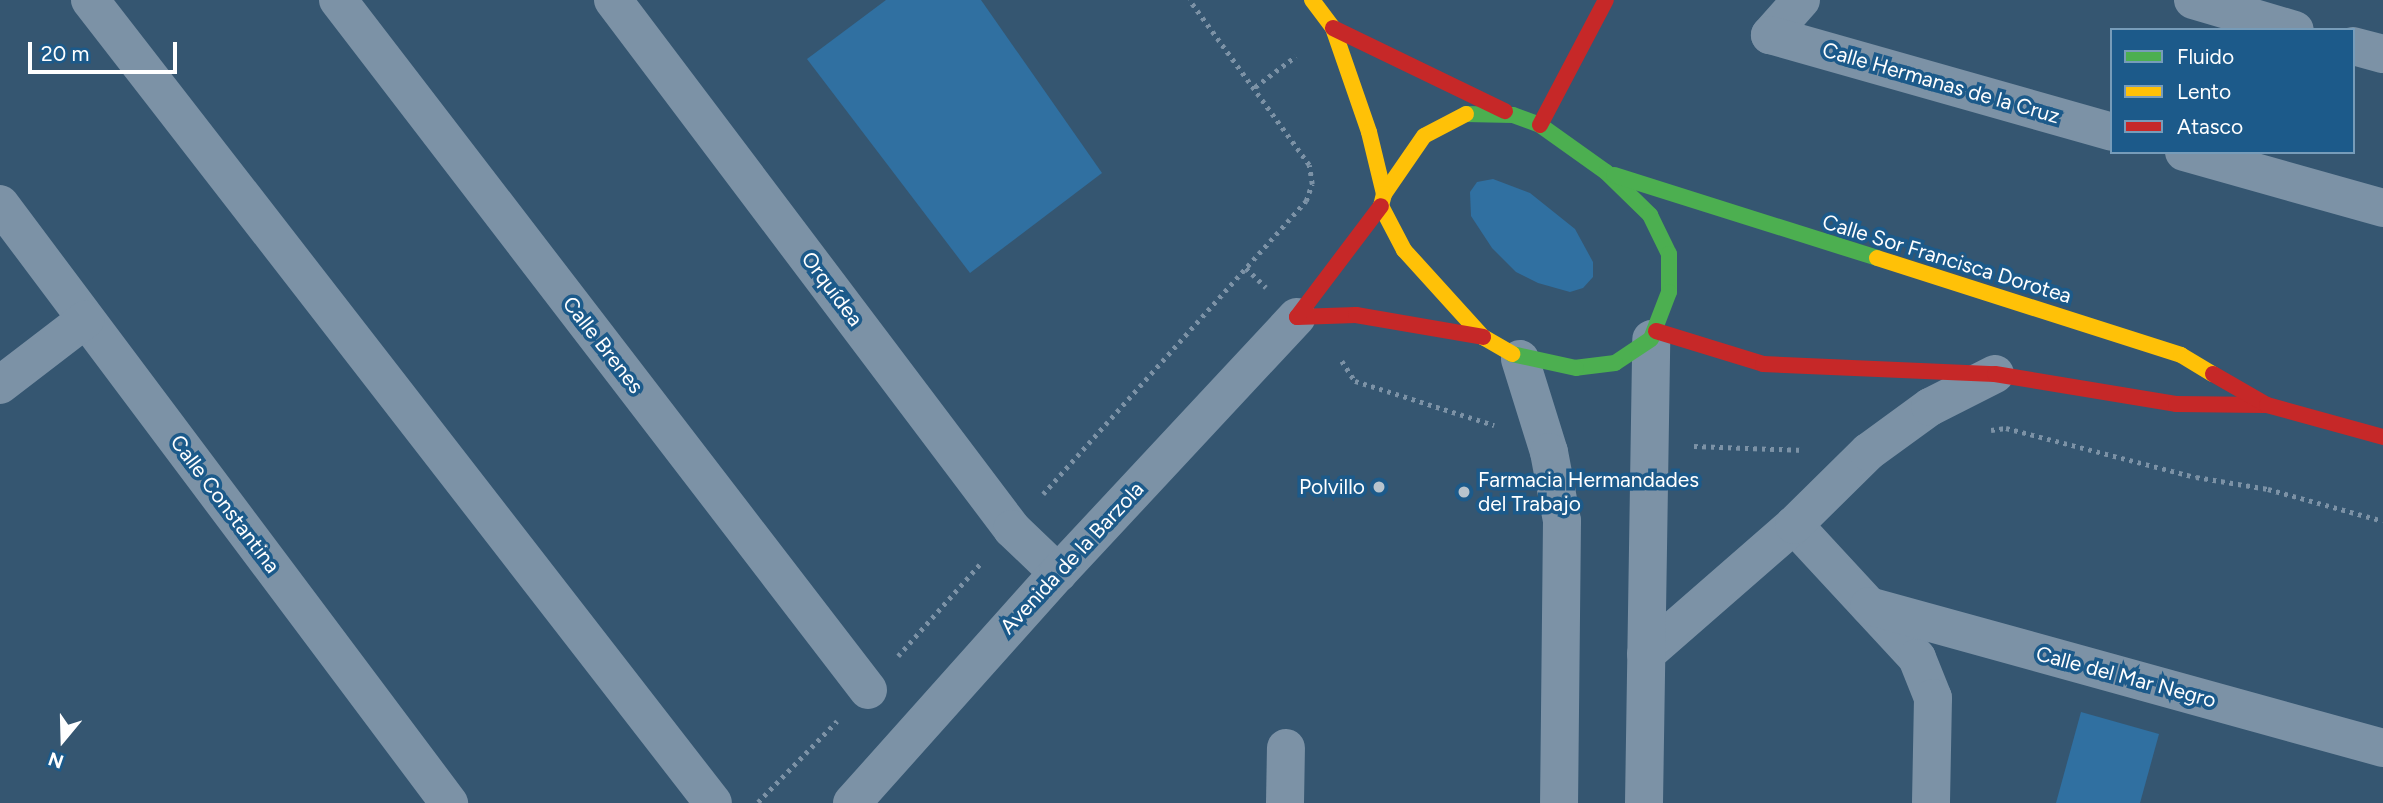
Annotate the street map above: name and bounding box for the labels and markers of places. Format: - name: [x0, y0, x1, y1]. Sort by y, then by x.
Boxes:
- place label: Farmacia Hermandades del Trabajo: [1478, 467, 1699, 517]
- place label: Polvillo: [1299, 474, 1365, 500]
- marker: Polvillo: [1371, 479, 1387, 495]
- marker: Farmacia Hermandades del Trabajo: [1456, 484, 1472, 500]

